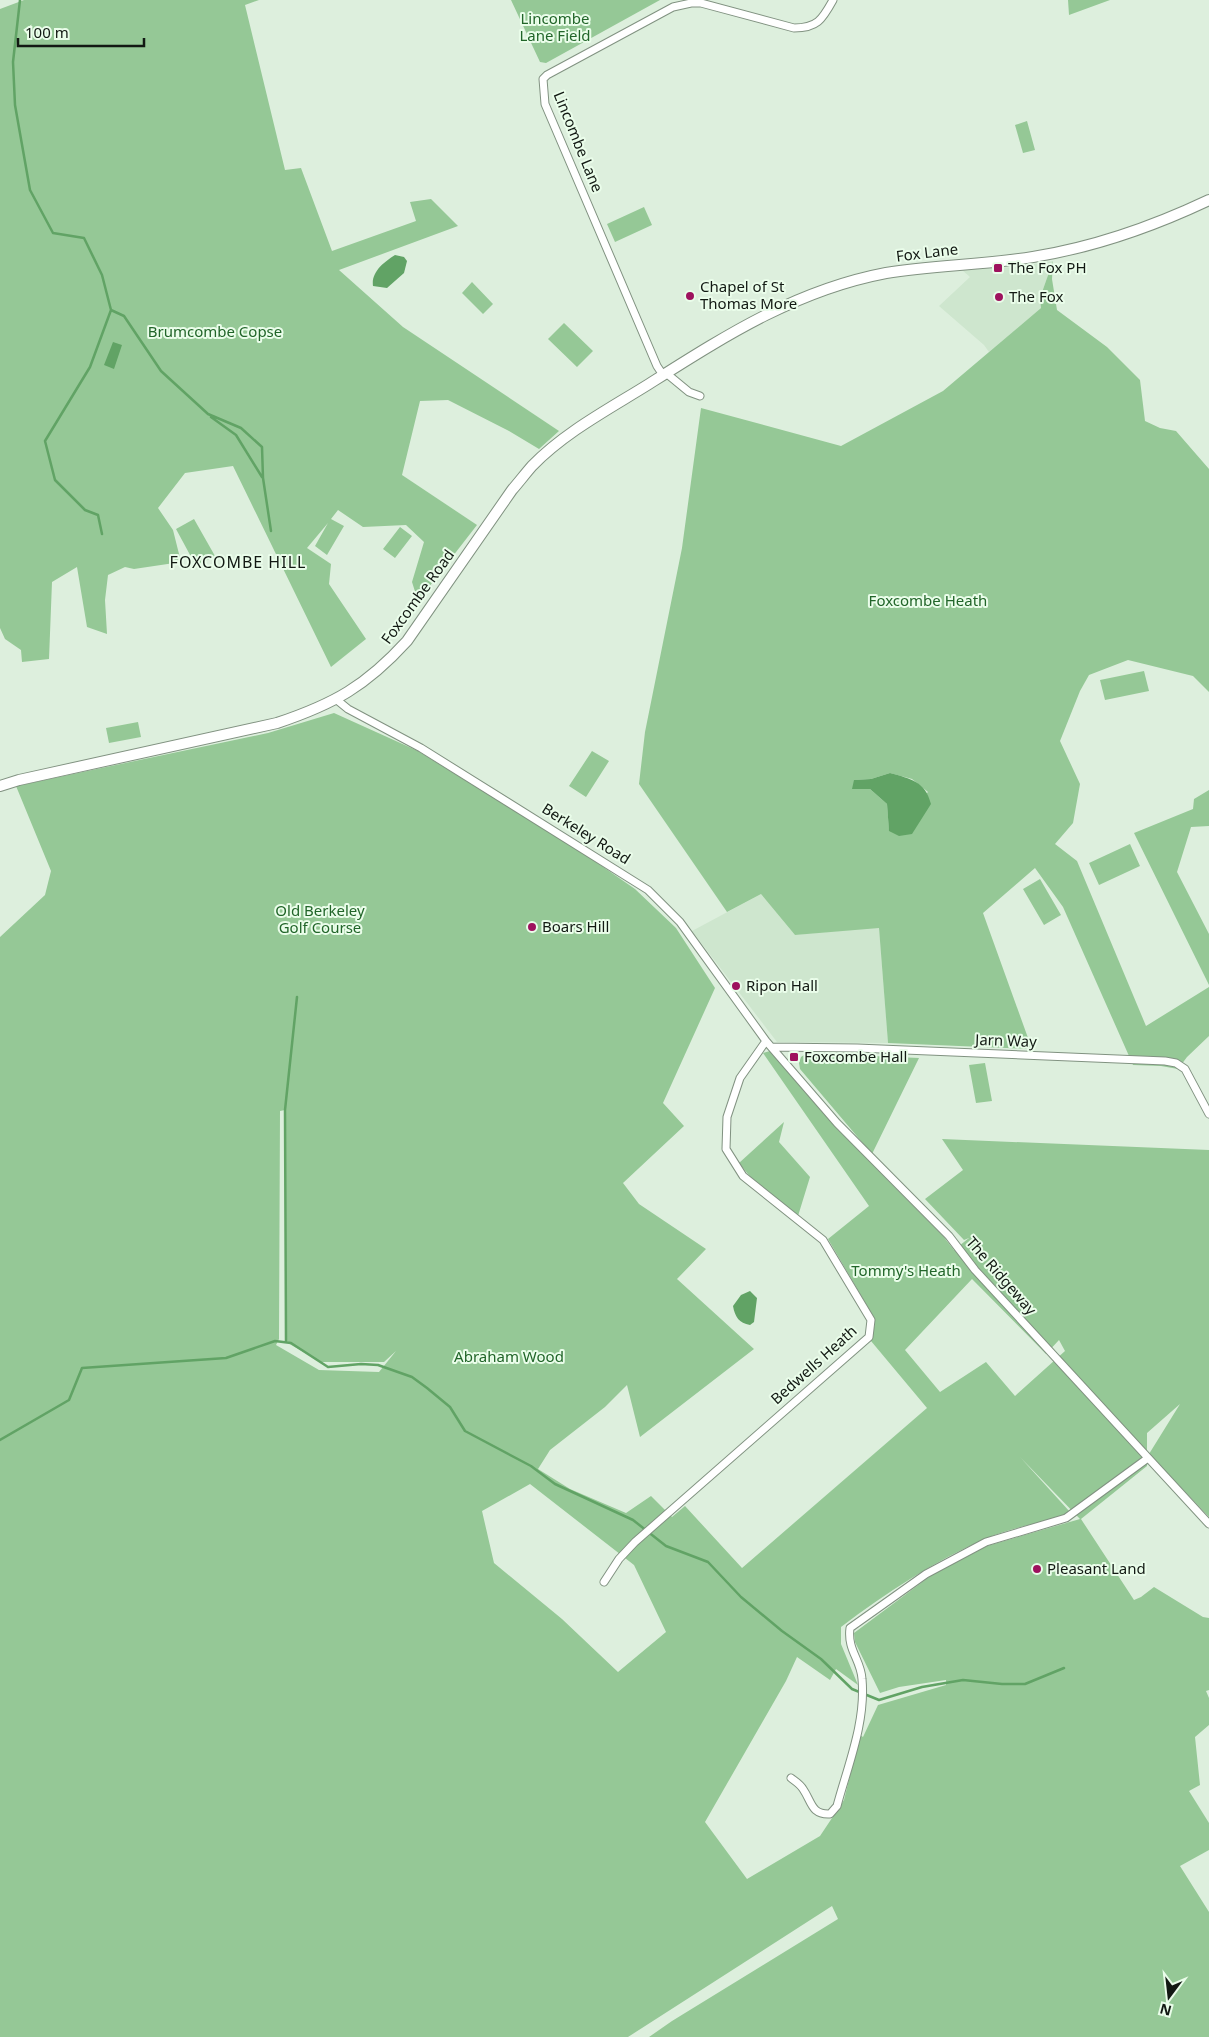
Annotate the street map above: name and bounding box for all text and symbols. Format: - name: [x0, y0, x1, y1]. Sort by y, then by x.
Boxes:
- park label: Lincombe Lane Field: [519, 8, 591, 45]
- scale bar: [18, 15, 144, 47]
- text: 100 m: [25, 22, 69, 42]
- street label: Lincombe Lane: [550, 88, 608, 195]
- street label: Fox Lane: [895, 238, 959, 266]
- place label: The Fox PH: [1008, 257, 1087, 277]
- marker: The Fox PH: [992, 262, 1004, 274]
- place label: Chapel of St Thomas More: [700, 276, 797, 313]
- place label: The Fox: [1009, 286, 1064, 306]
- marker: Chapel of St Thomas More: [684, 290, 696, 302]
- marker: The Fox: [993, 291, 1005, 303]
- park label: Brumcombe Copse: [148, 321, 282, 341]
- street label: Foxcombe Road: [376, 545, 458, 648]
- district label: FOXCOMBE HILL: [170, 551, 306, 573]
- park label: Foxcombe Heath: [869, 590, 987, 610]
- street label: Berkeley Road: [539, 798, 634, 868]
- park label: Old Berkeley Golf Course: [275, 900, 365, 937]
- place label: Boars Hill: [542, 916, 609, 936]
- marker: Boars Hill: [526, 921, 538, 933]
- place label: Ripon Hall: [746, 975, 818, 995]
- marker: Ripon Hall: [730, 980, 742, 992]
- street label: Jarn Way: [973, 1029, 1038, 1051]
- place label: Foxcombe Hall: [804, 1046, 907, 1066]
- marker: Foxcombe Hall: [788, 1051, 800, 1063]
- street label: The Ridgeway: [962, 1232, 1042, 1319]
- park label: Tommy's Heath: [851, 1260, 961, 1280]
- street label: Bedwells Heath: [766, 1320, 861, 1408]
- park label: Abraham Wood: [454, 1346, 564, 1366]
- place label: Pleasant Land: [1047, 1558, 1146, 1578]
- marker: Pleasant Land: [1031, 1563, 1043, 1575]
- north arrow: [1144, 1972, 1194, 2022]
- text: N: [1158, 1999, 1173, 2021]

